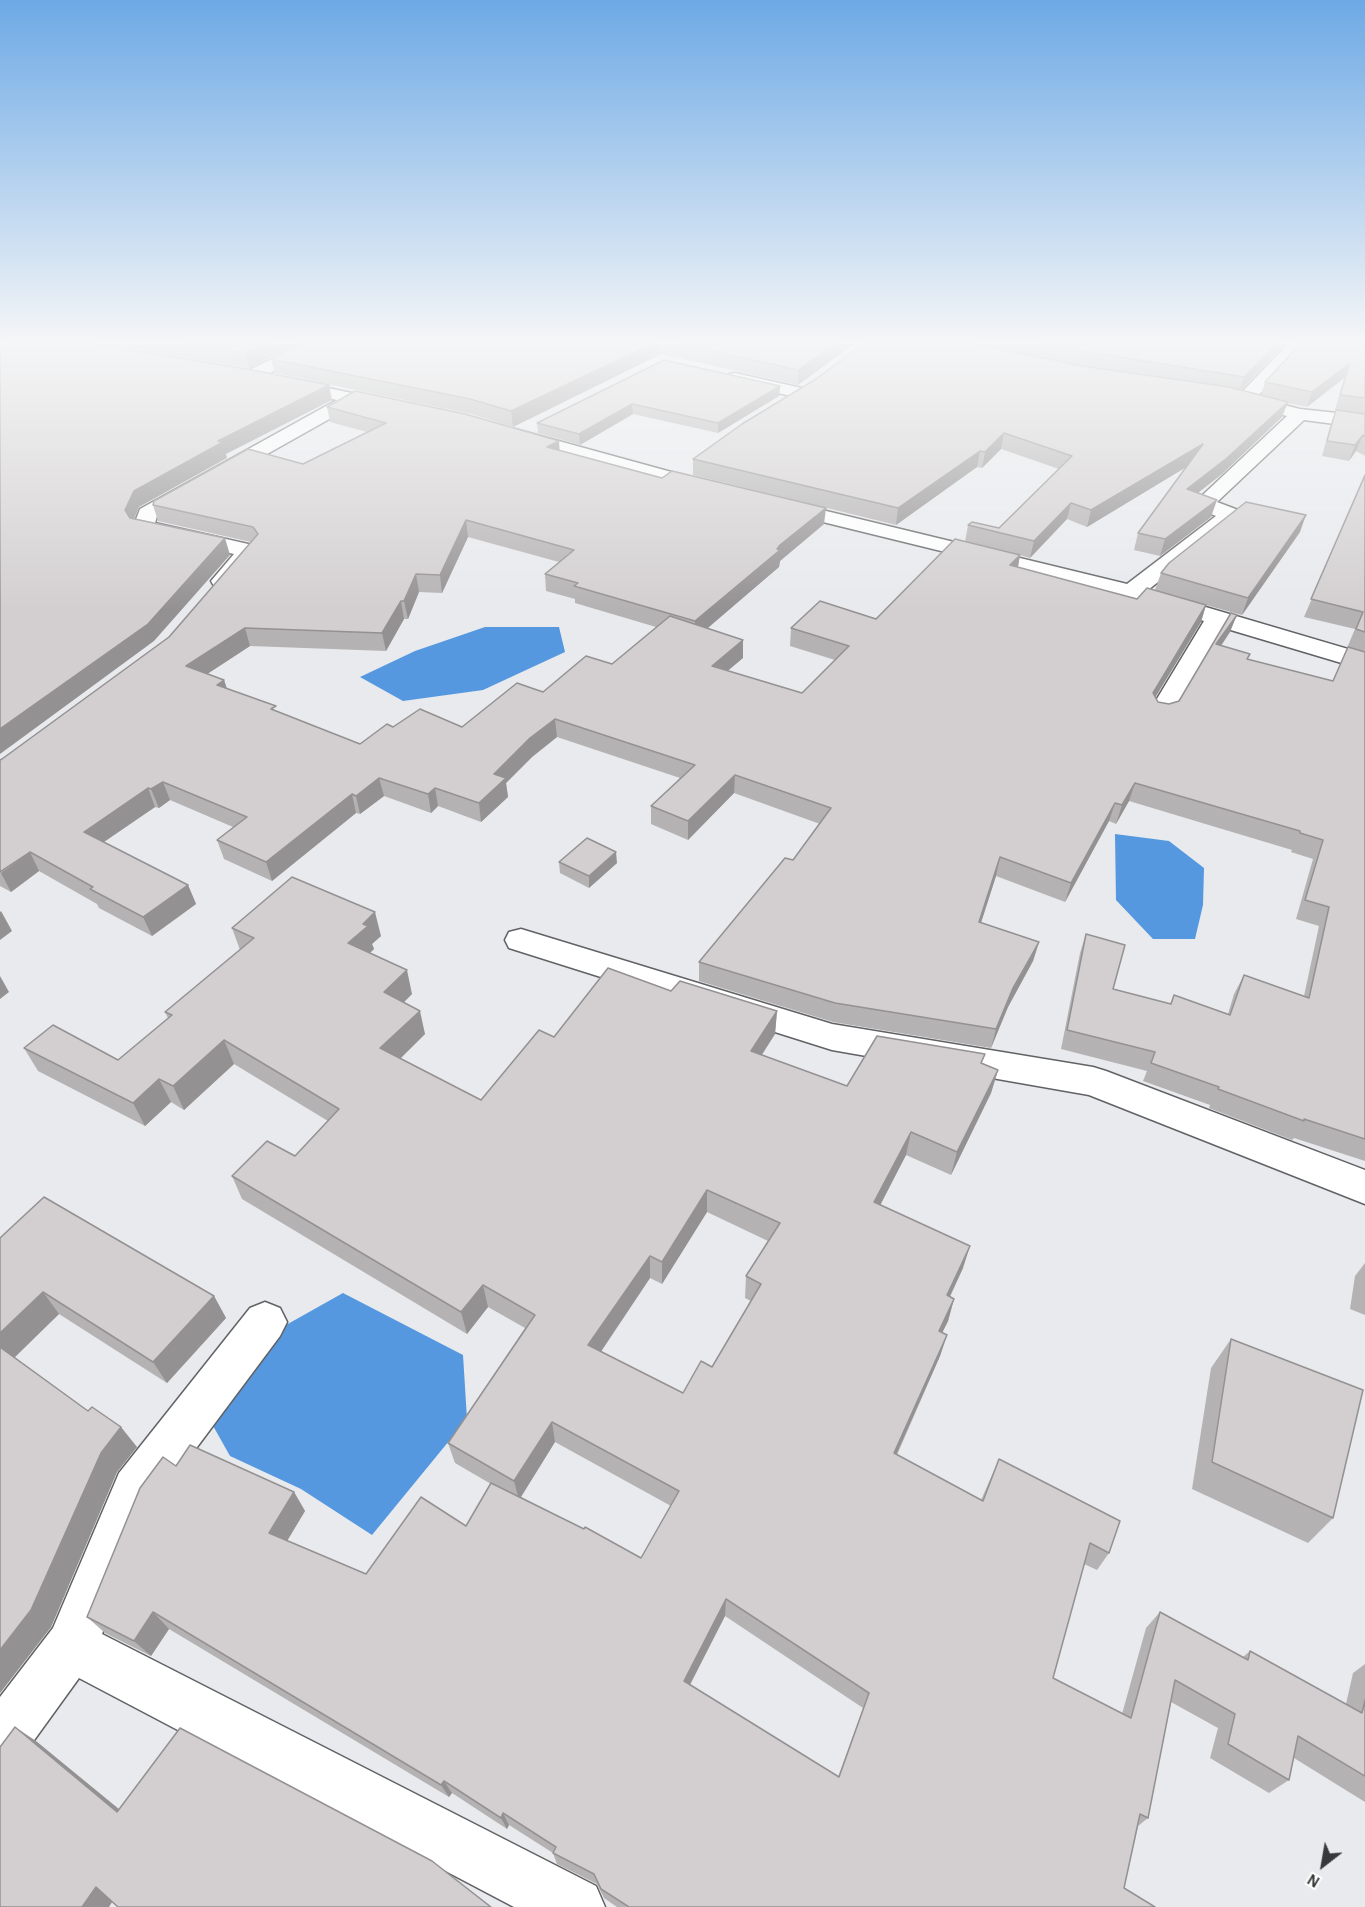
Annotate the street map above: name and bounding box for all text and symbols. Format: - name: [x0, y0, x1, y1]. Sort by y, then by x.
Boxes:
- north arrow: [1293, 1835, 1353, 1895]
- text: N: [1305, 1871, 1323, 1890]

